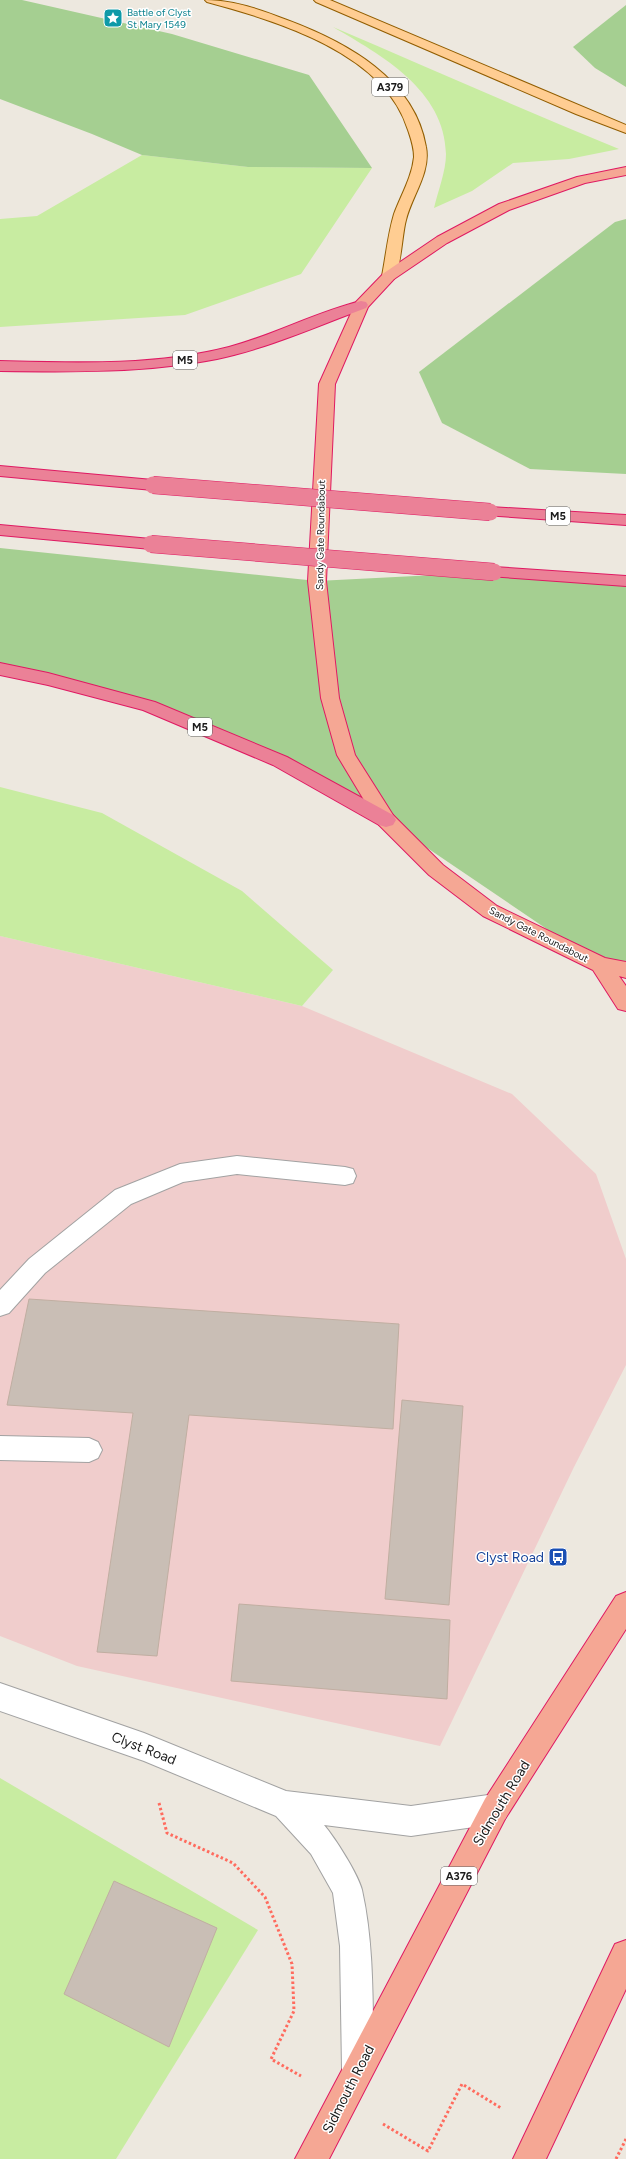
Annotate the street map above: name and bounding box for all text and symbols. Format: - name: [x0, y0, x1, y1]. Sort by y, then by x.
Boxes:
- place label: Battle of Clyst St Mary 1549: [127, 6, 191, 31]
- place icon: Battle of Clyst St Mary 1549: [102, 7, 124, 29]
- road number: A379: [372, 78, 408, 96]
- road number: M5: [173, 351, 197, 369]
- street label: Sandy Gate Roundabout: [313, 480, 328, 590]
- road number: M5: [546, 507, 570, 525]
- road number: M5: [188, 718, 212, 736]
- street label: Sandy Gate Roundabout: [487, 904, 591, 965]
- bus stop icon: Clyst Road: [547, 1546, 569, 1568]
- place label: Clyst Road: [476, 1549, 544, 1566]
- street label: Clyst Road: [109, 1728, 179, 1769]
- street label: Sidmouth Road: [469, 1757, 534, 1849]
- road number: A376: [441, 1867, 477, 1885]
- street label: Sidmouth Road: [319, 2042, 378, 2136]

